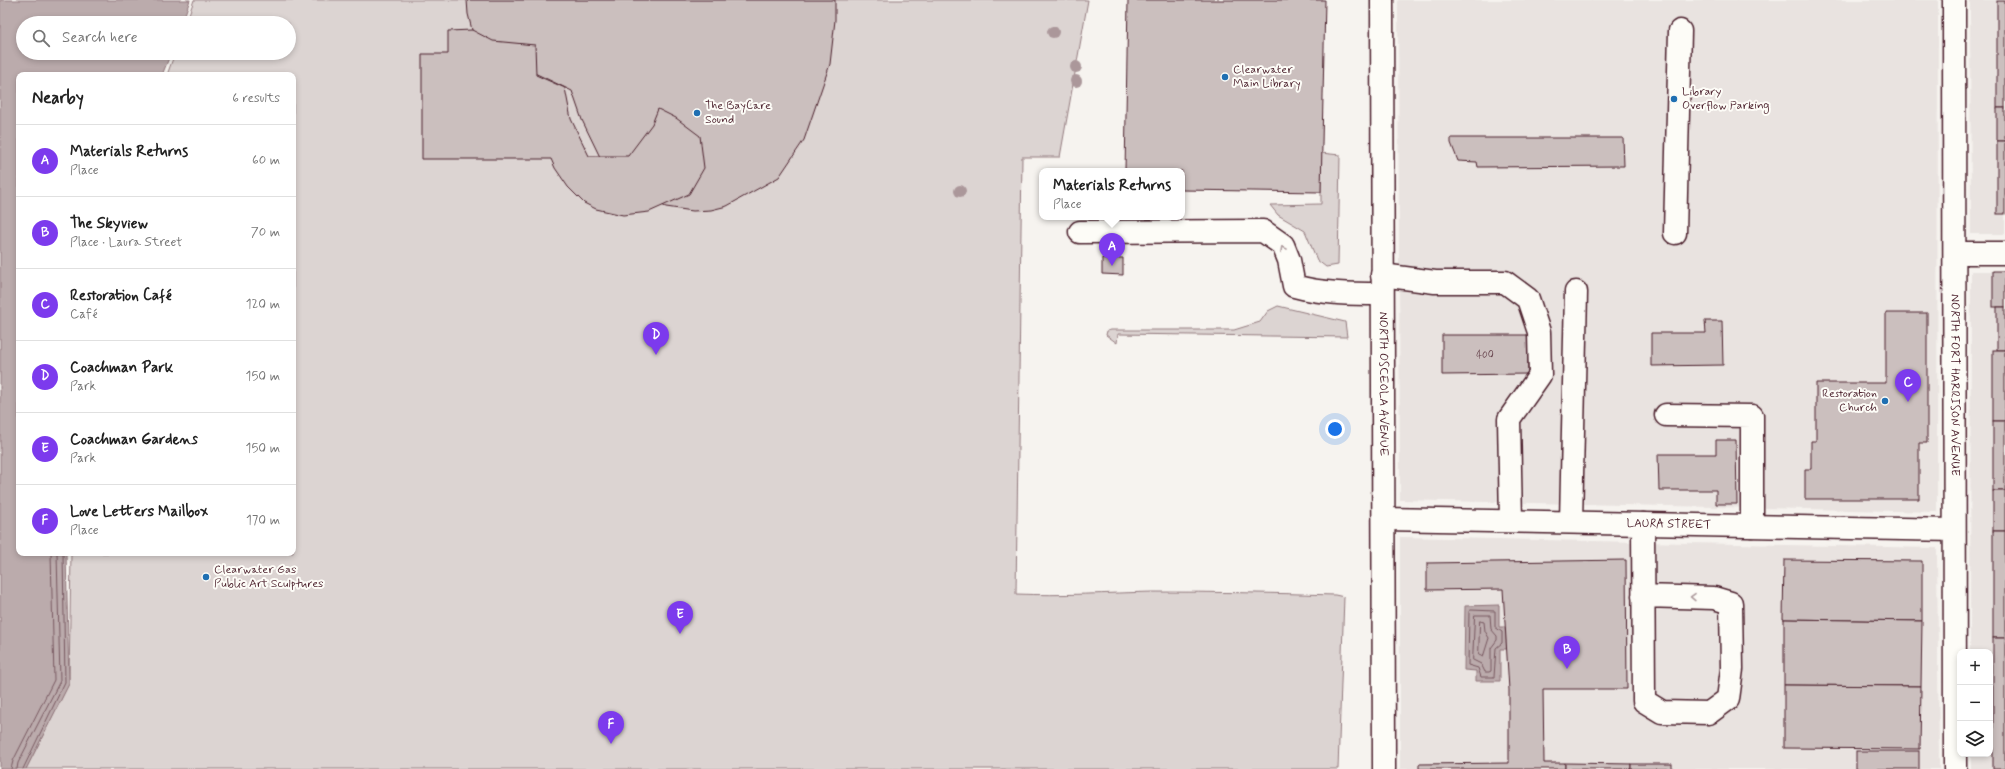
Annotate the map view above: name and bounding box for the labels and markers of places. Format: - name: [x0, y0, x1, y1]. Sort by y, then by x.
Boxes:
- place label: Clearwater Main Library: [1233, 62, 1301, 92]
- marker: Clearwater Main Library: [1220, 72, 1230, 82]
- place label: Library Overflow Parking: [1682, 84, 1770, 114]
- marker: Library Overflow Parking: [1669, 94, 1679, 104]
- place label: The BayCare Sound: [705, 98, 771, 128]
- marker: The BayCare Sound: [692, 108, 702, 118]
- pin: A: [1099, 233, 1125, 266]
- pin: D: [643, 322, 669, 355]
- pin: C: [1895, 369, 1921, 402]
- place label: Restoration Church: [1822, 386, 1877, 416]
- marker: Restoration Church: [1880, 396, 1890, 406]
- place label: Clearwater Gas Public Art Sculptures: [214, 562, 323, 592]
- marker: Clearwater Gas Public Art Sculptures: [201, 572, 211, 582]
- pin: E: [667, 601, 693, 634]
- pin: B: [1554, 636, 1580, 669]
- pin: F: [598, 711, 624, 744]

